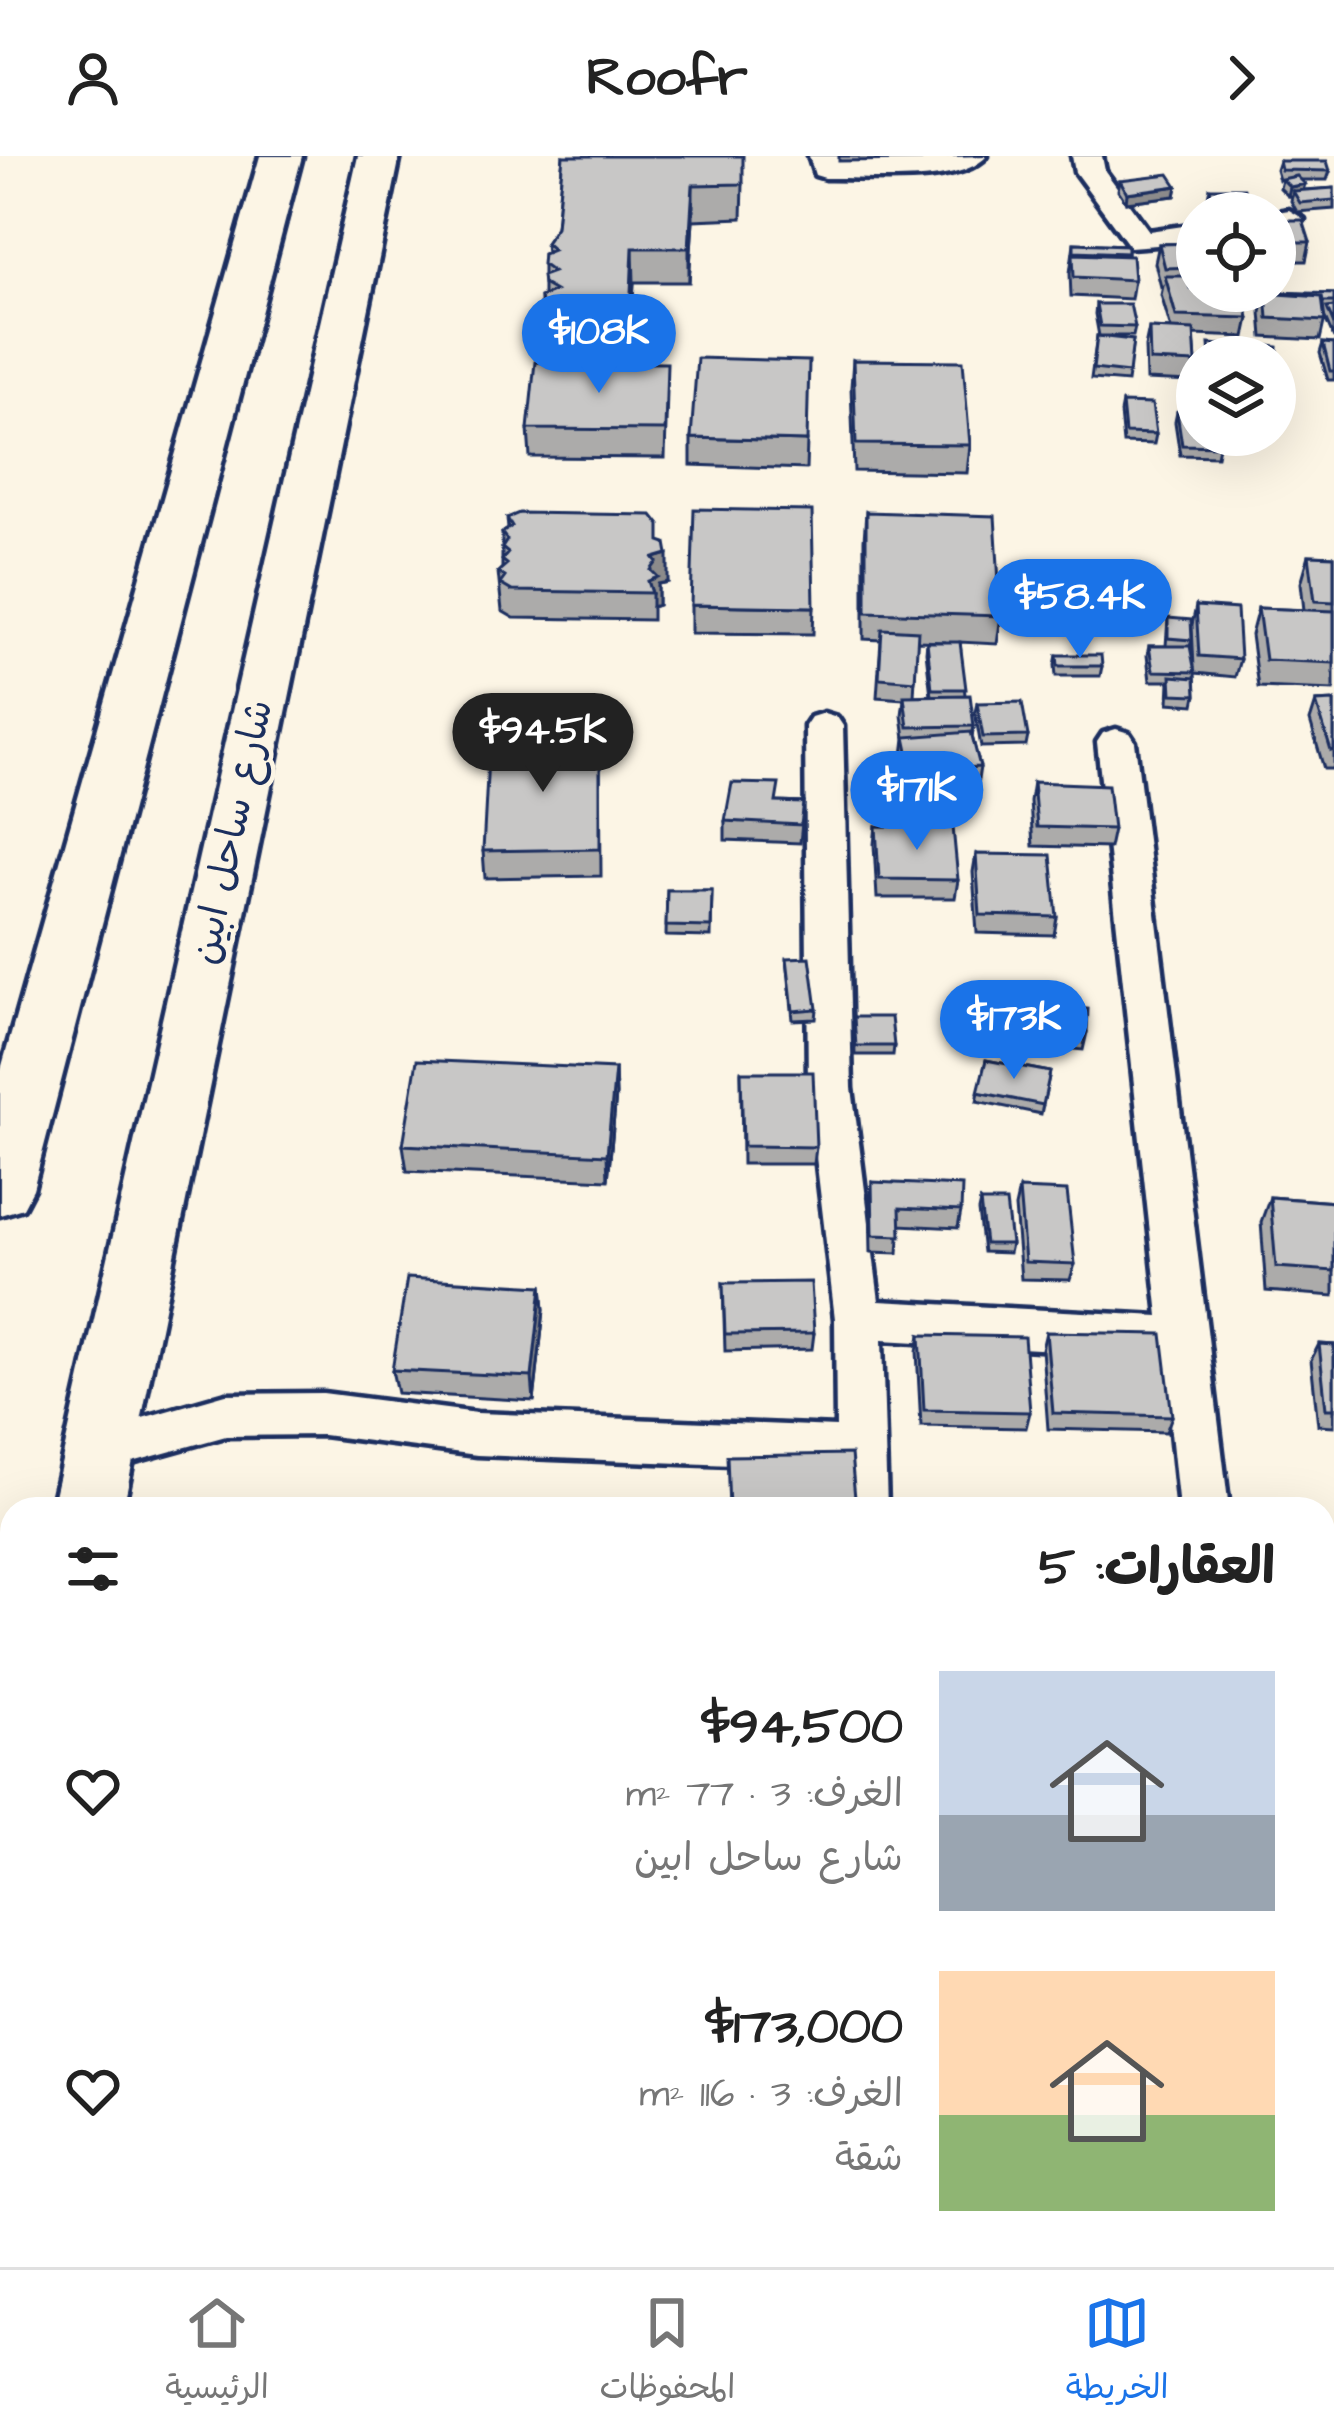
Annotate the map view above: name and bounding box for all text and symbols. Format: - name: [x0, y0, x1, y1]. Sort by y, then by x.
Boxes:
- text: Roofr: [586, 41, 748, 116]
- icon: person: [60, 45, 126, 111]
- icon: forward: [1208, 45, 1274, 111]
- map controls: [1176, 192, 1296, 456]
- button: locate: [1176, 192, 1296, 312]
- pin: $108K: [515, 294, 683, 396]
- text: $108K: [549, 306, 649, 360]
- button: layers: [1176, 336, 1296, 456]
- pin: $58.4K: [982, 559, 1178, 661]
- text: $58.4K: [1015, 571, 1145, 625]
- pin: $94.5K: [445, 693, 641, 795]
- street label: شارع ساحل ابين: [179, 695, 287, 969]
- text: $94.5K: [479, 705, 607, 759]
- pin: $171K: [833, 751, 1001, 853]
- text: $171K: [877, 763, 957, 817]
- pin: $173K: [930, 980, 1098, 1082]
- text: $173K: [967, 992, 1061, 1046]
- text: العقارات: 5: [1039, 1533, 1275, 1604]
- icon: filters: [60, 1536, 126, 1602]
- text: $94,500: [701, 1692, 903, 1763]
- icon: home: [1035, 1719, 1179, 1863]
- icon: heart: [60, 1758, 126, 1824]
- text: الغرف: 3 · 77 m²: [626, 1768, 903, 1822]
- text: شارع ساحل ابين: [634, 1832, 903, 1886]
- text: $173,000: [705, 1992, 903, 2063]
- icon: home: [1035, 2019, 1179, 2163]
- icon: heart: [60, 2058, 126, 2124]
- text: الغرف: 3 · 116 m²: [639, 2068, 903, 2122]
- text: شقة: [835, 2132, 903, 2186]
- tab: الرئيسية: [165, 2290, 269, 2416]
- tab: المحفوظات: [599, 2290, 735, 2416]
- tab: الخريطة: [1066, 2290, 1169, 2416]

